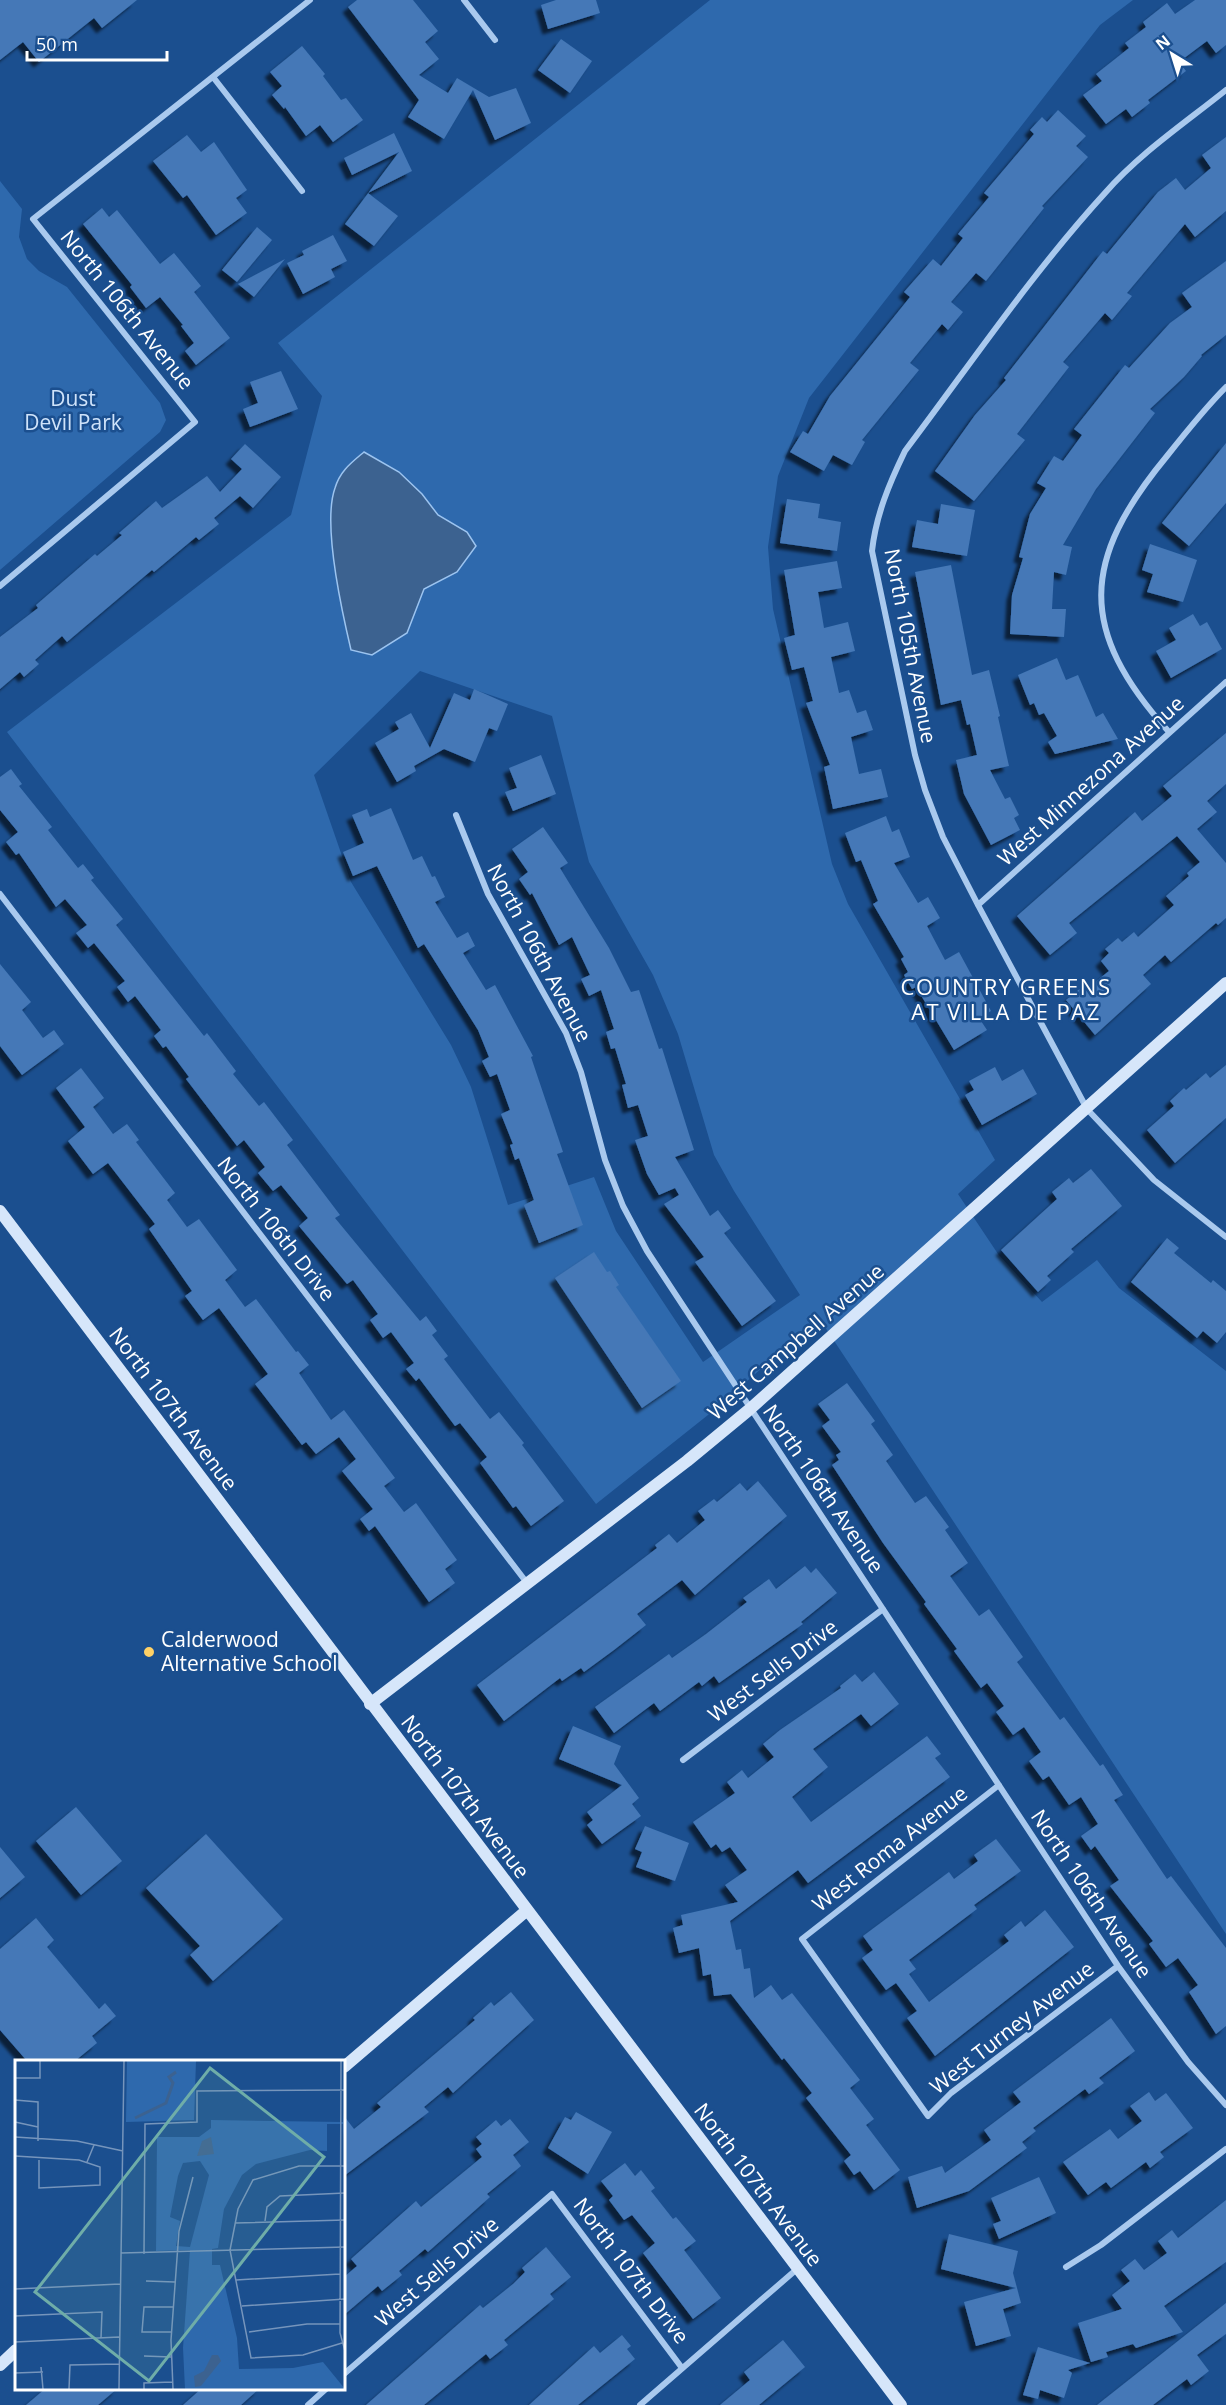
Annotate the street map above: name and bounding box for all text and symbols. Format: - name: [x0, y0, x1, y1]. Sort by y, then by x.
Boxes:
- scale bar: [27, 24, 166, 62]
- north arrow: [1142, 24, 1202, 84]
- text: N: [1151, 30, 1175, 55]
- text: 50 m: [36, 32, 78, 56]
- street label: North 106th Avenue: [55, 224, 201, 395]
- park label: Dust Devil Park: [24, 384, 122, 436]
- street label: North 105th Avenue: [878, 546, 944, 746]
- street label: West Minnezona Avenue: [991, 689, 1189, 871]
- street label: North 106th Avenue: [481, 859, 599, 1046]
- district label: COUNTRY GREENS AT VILLA DE PAZ: [901, 971, 1111, 1026]
- street label: North 106th Drive: [212, 1150, 342, 1306]
- street label: West Campbell Avenue: [701, 1257, 889, 1426]
- street label: North 107th Avenue: [103, 1321, 245, 1496]
- street label: North 106th Avenue: [757, 1399, 891, 1578]
- street label: West Sells Drive: [702, 1612, 843, 1728]
- place label: Calderwood Alternative School: [161, 1625, 338, 1677]
- marker: Calderwood Alternative School: [142, 1645, 156, 1659]
- street label: North 107th Avenue: [395, 1709, 537, 1884]
- street label: West Roma Avenue: [806, 1779, 973, 1918]
- street label: North 106th Avenue: [1025, 1804, 1159, 1983]
- street label: West Turney Avenue: [924, 1954, 1099, 2100]
- inset map: [15, 2060, 345, 2390]
- street label: North 107th Avenue: [688, 2097, 830, 2272]
- street label: North 107th Drive: [568, 2192, 696, 2349]
- street label: West Sells Drive: [369, 2210, 504, 2333]

